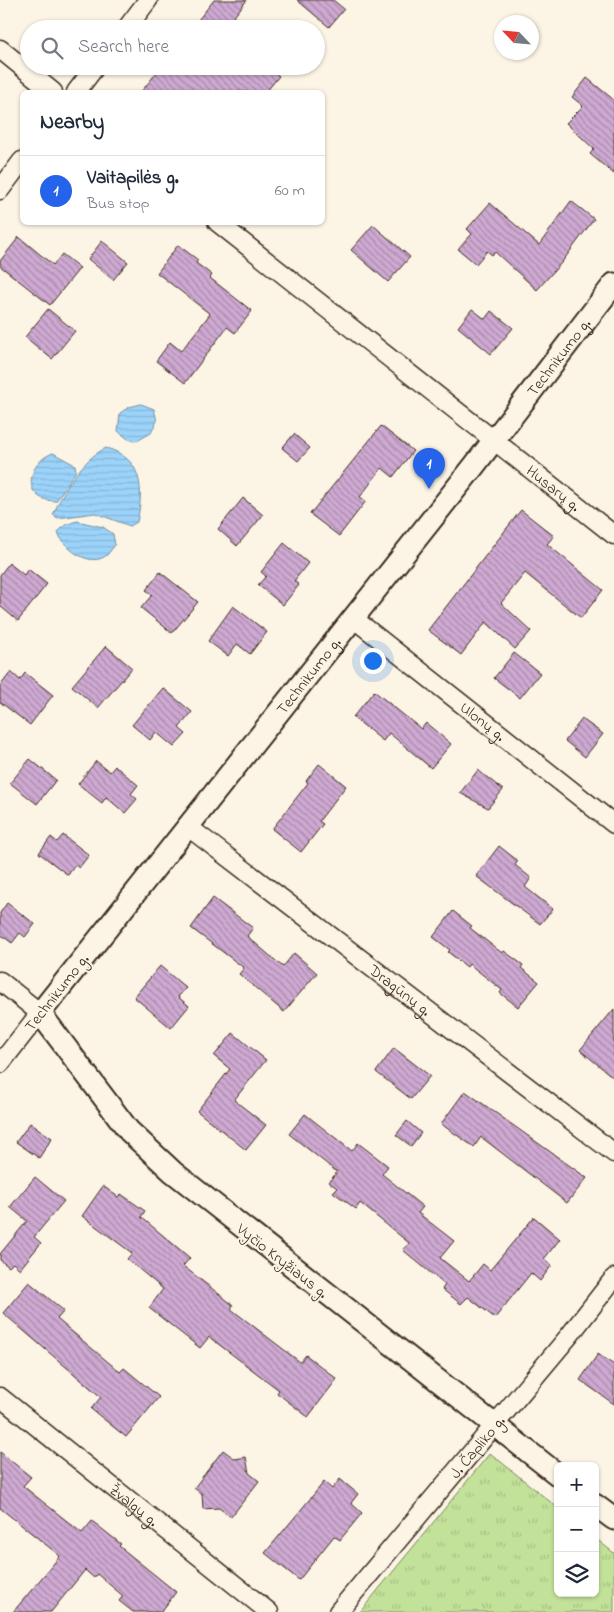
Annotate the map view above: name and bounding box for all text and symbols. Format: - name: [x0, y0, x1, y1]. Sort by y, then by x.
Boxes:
- north arrow: [494, 15, 539, 60]
- search box: [20, 20, 325, 75]
- icon: search: [38, 34, 66, 62]
- text: Search here: [78, 34, 169, 61]
- text: Nearby: [40, 108, 104, 138]
- text: Vaitapilės g.: [87, 165, 179, 192]
- text: 1: [53, 179, 59, 203]
- text: 60 m: [275, 179, 305, 203]
- text: Bus stop: [87, 192, 150, 216]
- street label: Technikumo g.: [522, 314, 598, 402]
- pin: 1: [413, 448, 445, 489]
- street label: Husarų g.: [520, 460, 585, 518]
- street label: Technikumo g.: [271, 633, 348, 720]
- your location: [360, 648, 386, 674]
- street label: Ulonų g.: [454, 697, 510, 748]
- street label: Technikumo g.: [19, 949, 96, 1037]
- street label: Dragūnų g.: [362, 959, 436, 1023]
- street label: Vyčio Kryžiaus g.: [230, 1217, 333, 1305]
- street label: J. Čapliko g.: [445, 1411, 512, 1485]
- map controls: [554, 1462, 599, 1597]
- button: +: [554, 1462, 599, 1507]
- street label: Žvalgų g.: [103, 1479, 163, 1533]
- button: −: [554, 1507, 599, 1552]
- button: layers: [554, 1552, 599, 1597]

